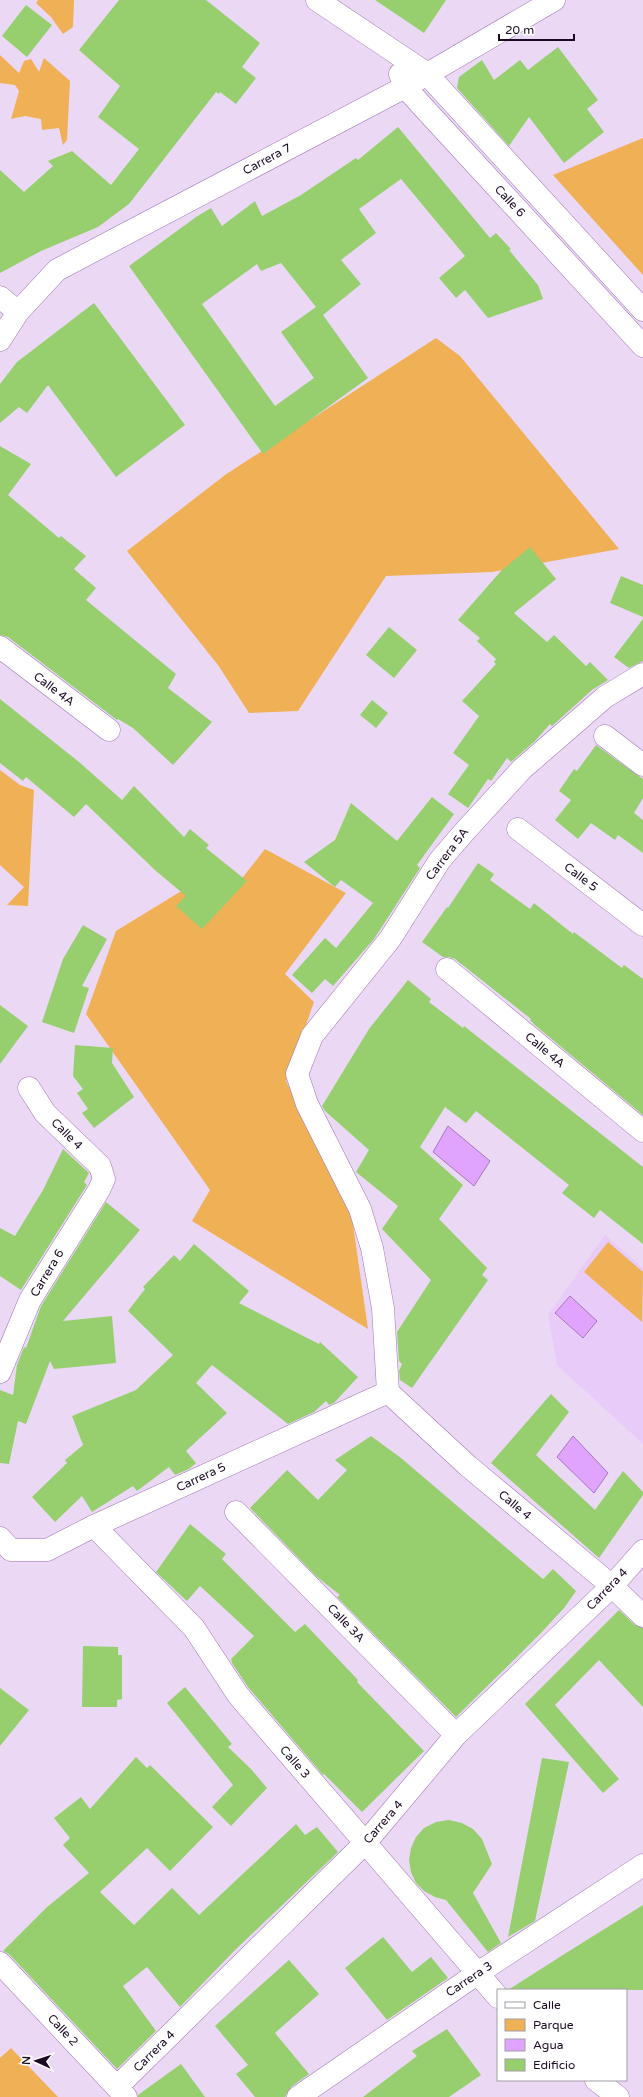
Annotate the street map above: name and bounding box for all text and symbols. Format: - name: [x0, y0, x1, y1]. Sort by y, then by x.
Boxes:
- scale bar: [499, 16, 574, 42]
- text: 20 m: [505, 23, 534, 37]
- street label: Carrera 7: [240, 140, 294, 178]
- street label: Calle 6: [492, 182, 528, 220]
- street label: Calle 4A: [31, 669, 77, 709]
- street label: Carrera 5A: [423, 825, 471, 883]
- street label: Calle 5: [561, 860, 601, 894]
- street label: Calle 4A: [522, 1029, 568, 1071]
- street label: Calle 4: [48, 1115, 86, 1153]
- street label: Carrera 6: [27, 1247, 67, 1299]
- street label: Carrera 5: [174, 1459, 228, 1495]
- street label: Calle 4: [496, 1487, 535, 1523]
- street label: Carrera 4: [584, 1565, 631, 1613]
- street label: Calle 3A: [324, 1601, 368, 1645]
- street label: Calle 3: [277, 1743, 313, 1781]
- street label: Carrera 4: [360, 1797, 406, 1847]
- street label: Carrera 3: [443, 1958, 495, 2000]
- legend: [497, 1989, 627, 2081]
- text: Calle: [533, 1998, 561, 2012]
- street label: Calle 2: [45, 2011, 81, 2049]
- text: Parque: [533, 2018, 574, 2032]
- street label: Carrera 4: [130, 2027, 178, 2075]
- text: Agua: [533, 2038, 563, 2052]
- north arrow: [16, 2041, 56, 2081]
- text: N: [20, 2056, 33, 2065]
- text: Edificio: [533, 2058, 575, 2072]

